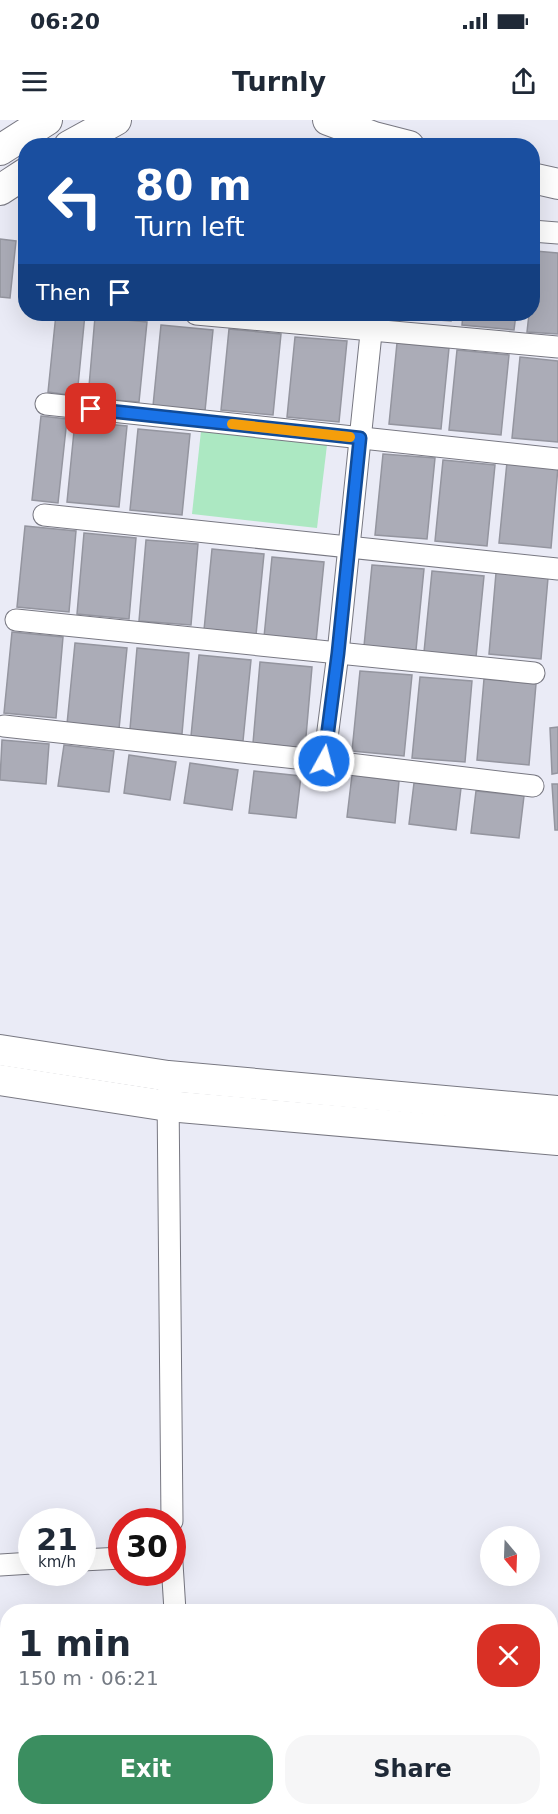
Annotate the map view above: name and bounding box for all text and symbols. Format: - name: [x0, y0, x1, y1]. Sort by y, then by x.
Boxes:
- text: 06:20: [30, 9, 100, 34]
- icon: menu: [18, 65, 51, 98]
- icon: share: [507, 65, 540, 98]
- text: Turnly: [232, 66, 326, 97]
- text: 80 m: [135, 161, 252, 210]
- icon: left: [36, 162, 114, 240]
- text: Turn left: [135, 211, 245, 242]
- icon: arrive: [103, 276, 136, 309]
- text: Then: [36, 280, 91, 305]
- pin: [65, 383, 116, 434]
- icon: arrive: [74, 392, 107, 425]
- position arrow: [292, 729, 356, 793]
- speed limit sign: 30: [108, 1508, 186, 1586]
- text: 21: [36, 1522, 78, 1557]
- north arrow: [480, 1526, 540, 1586]
- map controls: [480, 1526, 540, 1586]
- text: km/h: [38, 1553, 76, 1571]
- text: 1 min: [18, 1623, 131, 1664]
- button: close: [477, 1624, 540, 1687]
- text: 150 m · 06:21: [18, 1666, 159, 1690]
- button: Exit: [18, 1735, 273, 1804]
- button: Share: [285, 1735, 540, 1804]

